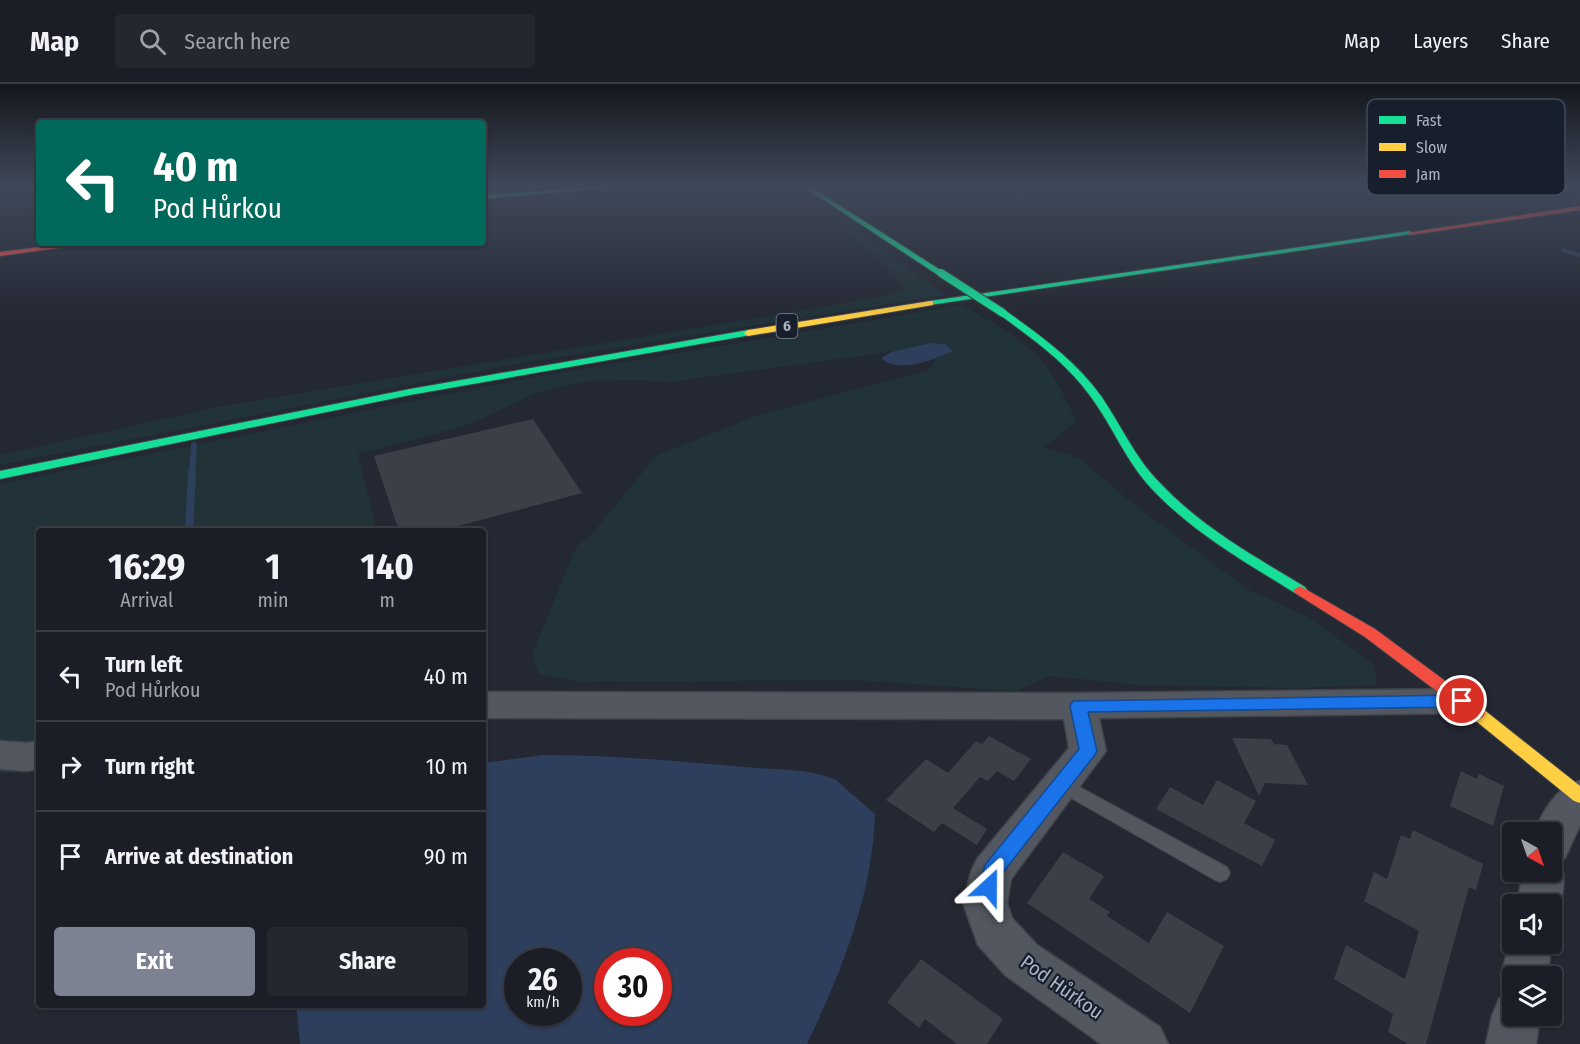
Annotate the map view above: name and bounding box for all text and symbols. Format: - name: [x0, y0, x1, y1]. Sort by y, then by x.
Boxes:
- search box: [115, 14, 535, 68]
- text: Map: [30, 25, 79, 58]
- icon: search: [136, 25, 169, 58]
- text: Search here: [184, 28, 290, 55]
- text: Map: [1344, 28, 1380, 54]
- text: Layers: [1413, 28, 1468, 54]
- text: Share: [1501, 28, 1550, 54]
- legend: [1367, 99, 1565, 195]
- text: Fast: [1416, 111, 1443, 130]
- text: Slow: [1416, 138, 1447, 157]
- text: 40 m: [153, 142, 238, 192]
- icon: left: [54, 144, 132, 222]
- text: Jam: [1416, 165, 1441, 184]
- text: Pod Hůrkou: [153, 193, 282, 225]
- road number: 6: [776, 314, 798, 338]
- text: 16:29: [108, 545, 185, 589]
- text: 1: [265, 545, 281, 589]
- text: 140: [361, 545, 414, 589]
- text: Arrival: [120, 588, 173, 612]
- text: min: [258, 588, 288, 612]
- text: m: [380, 588, 395, 612]
- text: Turn left: [105, 651, 183, 678]
- icon: left: [54, 660, 87, 693]
- text: 40 m: [424, 663, 468, 690]
- pin: [1436, 675, 1487, 726]
- text: Pod Hůrkou: [105, 678, 200, 702]
- icon: arrive: [1445, 684, 1478, 717]
- icon: right: [54, 750, 87, 783]
- text: Turn right: [105, 753, 194, 780]
- text: 10 m: [426, 753, 468, 780]
- north arrow: [1502, 822, 1562, 882]
- map controls: [1502, 822, 1562, 1026]
- icon: arrive: [54, 840, 87, 873]
- text: Arrive at destination: [105, 843, 293, 870]
- text: 90 m: [424, 843, 468, 870]
- position arrow: [957, 855, 1021, 919]
- button: sound: [1502, 894, 1562, 954]
- button: Exit: [54, 927, 255, 996]
- button: Share: [267, 927, 468, 996]
- speed limit sign: 30: [594, 948, 672, 1026]
- street label: Pod Hůrkou: [1016, 950, 1108, 1024]
- text: 26: [528, 962, 558, 998]
- button: layers: [1502, 966, 1562, 1026]
- text: km/h: [526, 993, 560, 1011]

